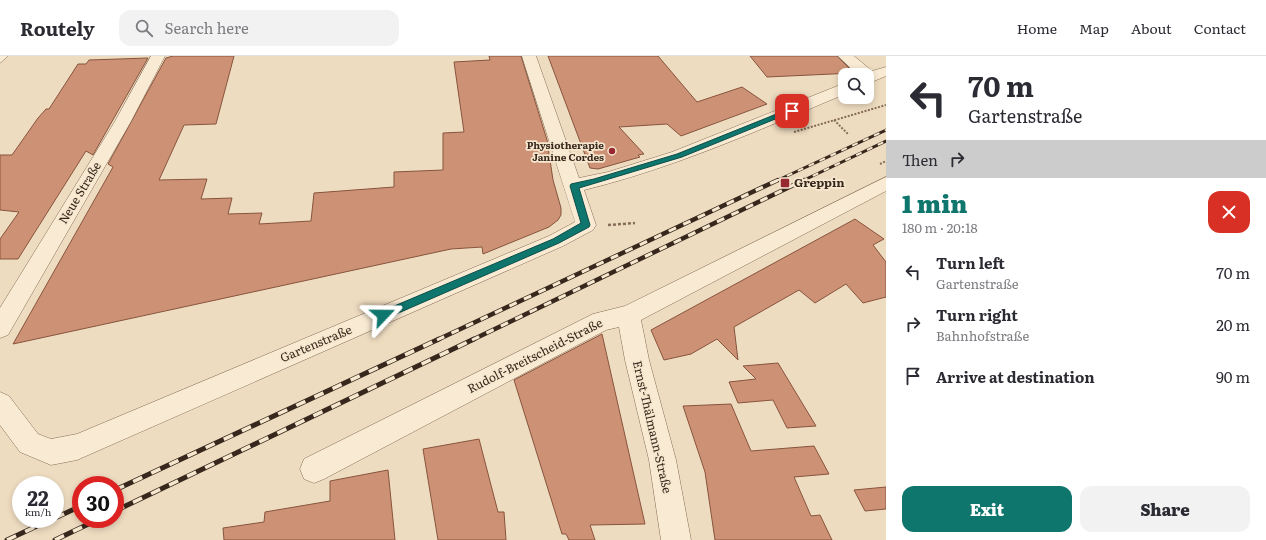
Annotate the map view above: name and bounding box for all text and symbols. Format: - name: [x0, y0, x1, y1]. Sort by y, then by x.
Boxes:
- search box: [119, 10, 399, 46]
- text: Routely: [20, 14, 95, 42]
- text: Search here: [165, 16, 249, 39]
- icon: search: [133, 17, 155, 39]
- text: Home: [1017, 18, 1057, 38]
- text: Map: [1079, 18, 1109, 38]
- text: About: [1131, 18, 1172, 38]
- text: Contact: [1194, 18, 1246, 38]
- text: 70 m: [968, 64, 1034, 106]
- map controls: [838, 68, 874, 104]
- button: search: [838, 68, 874, 104]
- icon: left: [902, 72, 954, 124]
- pin: [775, 94, 809, 128]
- icon: arrive: [781, 100, 803, 122]
- text: Gartenstraße: [968, 102, 1082, 129]
- place label: Physiotherapie Janine Cordes: [527, 137, 604, 164]
- marker: Physiotherapie Janine Cordes: [607, 146, 617, 156]
- text: Then: [902, 148, 938, 171]
- icon: right: [946, 148, 968, 170]
- street label: Neue Straße: [53, 158, 105, 227]
- place label: Greppin: [794, 173, 845, 191]
- marker: Greppin: [779, 177, 791, 189]
- text: 1 min: [902, 185, 967, 220]
- button: close: [1208, 191, 1250, 233]
- text: 180 m · 20:18: [902, 218, 978, 237]
- text: Turn left: [936, 251, 1005, 274]
- icon: left: [902, 261, 924, 283]
- text: 70 m: [1216, 261, 1250, 284]
- text: Gartenstraße: [936, 274, 1019, 293]
- position arrow: [362, 294, 404, 336]
- text: Turn right: [936, 303, 1018, 326]
- street label: Rudolf-Breitscheid-Straße: [464, 313, 605, 397]
- icon: right: [902, 313, 924, 335]
- text: 20 m: [1216, 313, 1250, 336]
- street label: Gartenstraße: [277, 320, 354, 366]
- text: Bahnhofstraße: [936, 326, 1029, 345]
- street label: Ernst-Thälmann-Straße: [629, 359, 677, 495]
- icon: arrive: [902, 365, 924, 387]
- text: Arrive at destination: [936, 365, 1095, 388]
- text: 90 m: [1216, 365, 1250, 388]
- speed limit sign: 30: [72, 476, 124, 528]
- text: 22: [27, 482, 49, 512]
- button: Exit: [902, 486, 1072, 532]
- button: Share: [1080, 486, 1250, 532]
- text: km/h: [25, 504, 51, 519]

